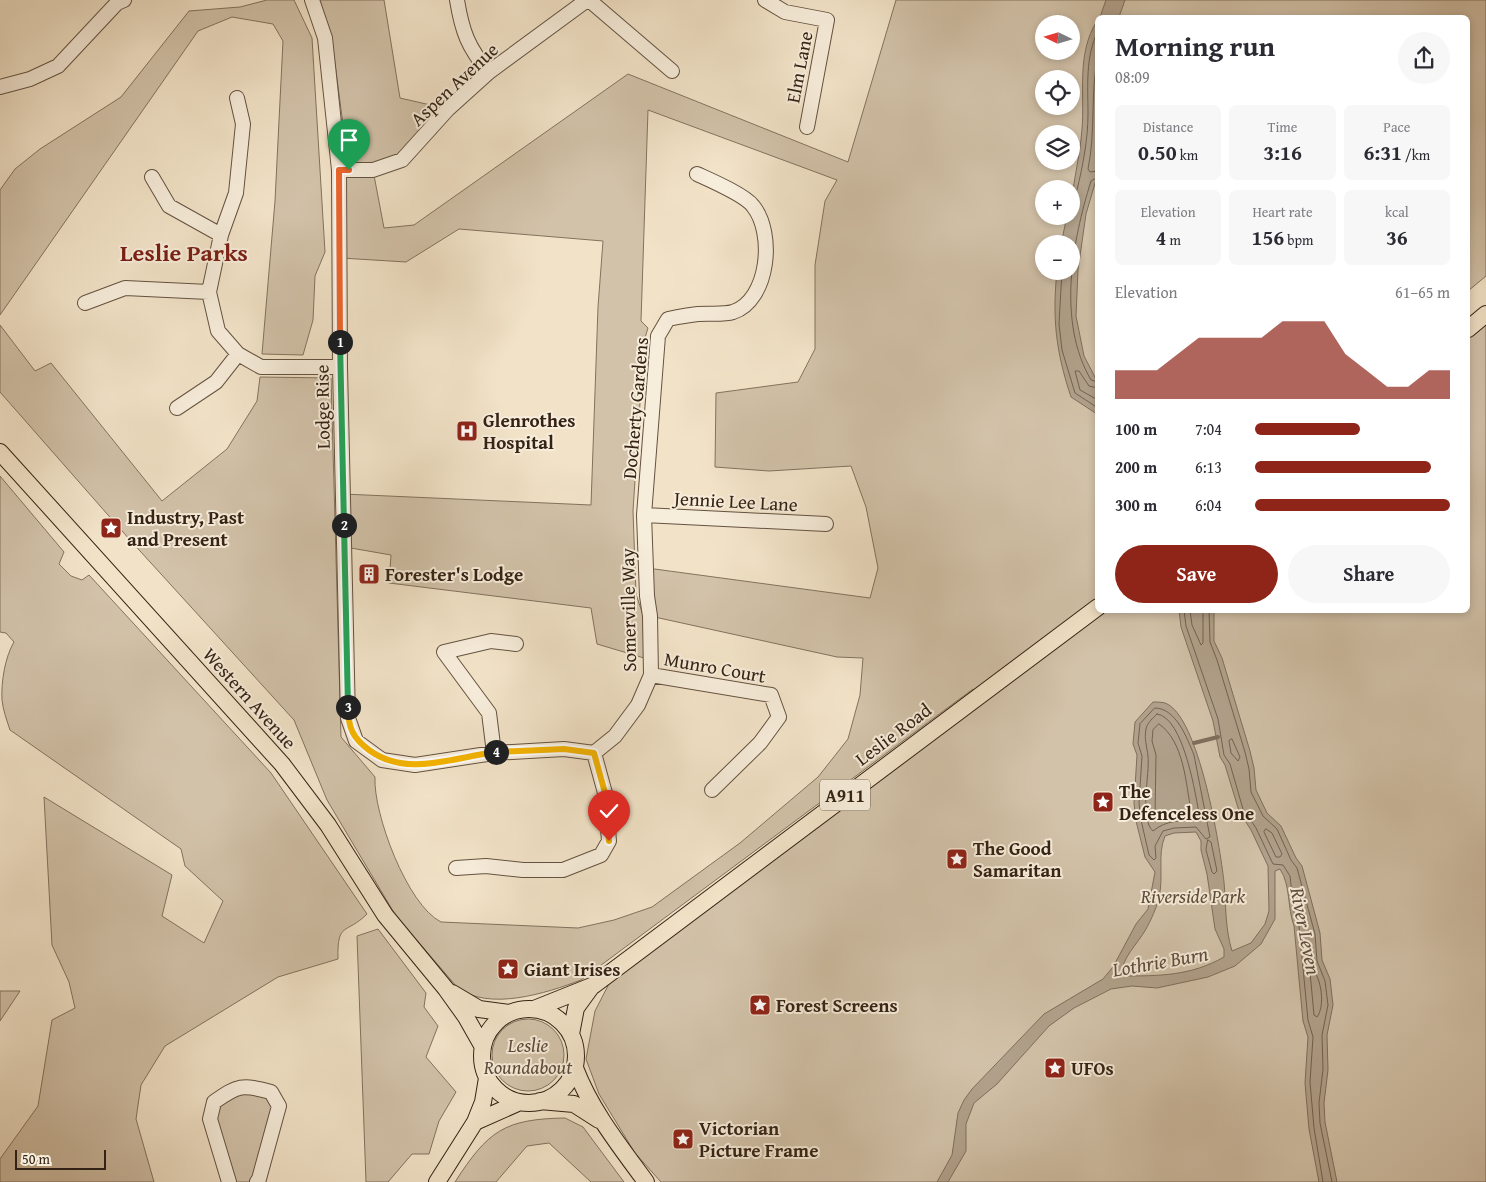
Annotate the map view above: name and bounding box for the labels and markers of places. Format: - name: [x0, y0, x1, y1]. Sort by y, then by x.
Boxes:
- pin: [328, 119, 370, 170]
- pin: 1: [328, 330, 352, 354]
- place label: Glenrothes Hospital: [483, 406, 575, 456]
- hospital icon: Glenrothes Hospital: [455, 419, 479, 443]
- place label: Industry, Past and Present: [127, 503, 245, 553]
- pin: 2: [332, 512, 356, 538]
- place icon: Industry, Past and Present: [99, 516, 123, 540]
- place label: Forester's Lodge: [385, 560, 523, 588]
- building icon: Forester's Lodge: [357, 562, 381, 586]
- pin: 3: [336, 694, 360, 720]
- pin: 4: [484, 740, 508, 764]
- place label: The Defenceless One: [1119, 777, 1254, 827]
- pin: [588, 790, 630, 841]
- place icon: The Defenceless One: [1091, 790, 1115, 814]
- place label: The Good Samaritan: [973, 834, 1062, 884]
- place icon: The Good Samaritan: [945, 847, 969, 871]
- place label: Giant Irises: [524, 955, 620, 983]
- place icon: Giant Irises: [496, 957, 520, 981]
- place label: Forest Screens: [776, 991, 898, 1019]
- place icon: Forest Screens: [748, 993, 772, 1017]
- place label: UFOs: [1071, 1054, 1114, 1082]
- place icon: UFOs: [1043, 1056, 1067, 1080]
- place label: Victorian Picture Frame: [699, 1114, 818, 1164]
- place icon: Victorian Picture Frame: [671, 1127, 695, 1151]

